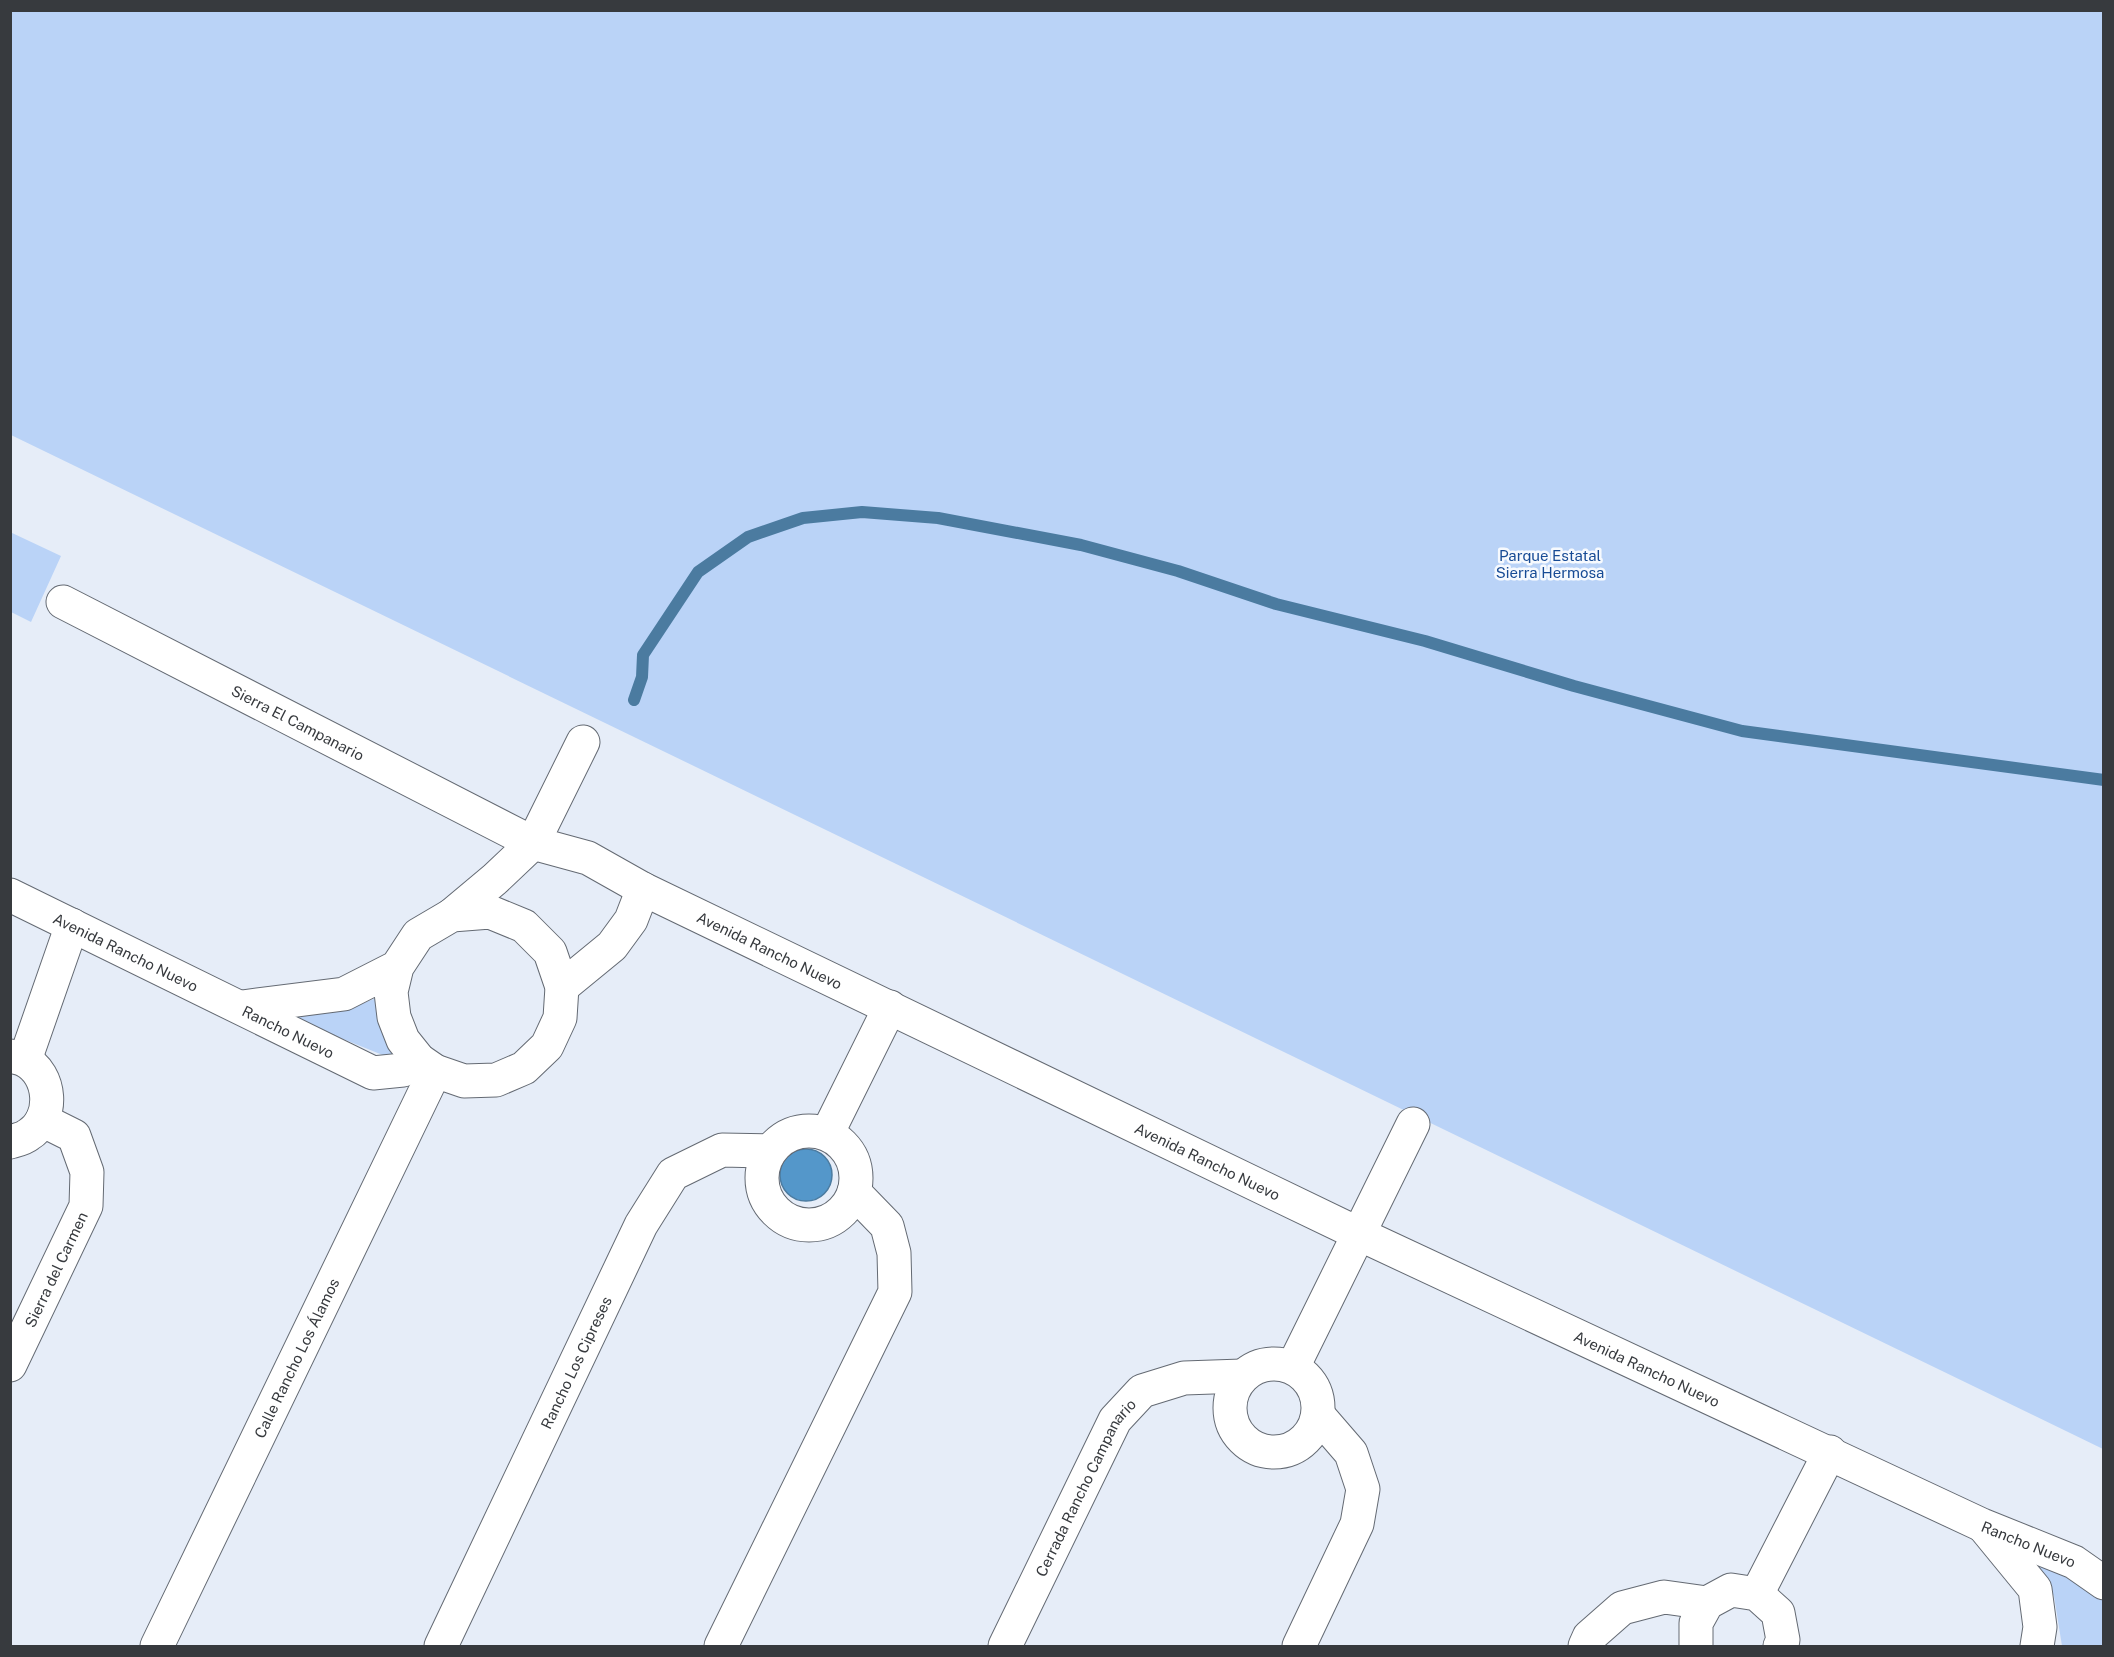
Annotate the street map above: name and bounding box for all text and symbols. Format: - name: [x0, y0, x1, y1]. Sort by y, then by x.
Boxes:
- park label: Parque Estatal Sierra Hermosa: [1496, 547, 1604, 581]
- street label: Sierra El Campanario: [229, 681, 367, 763]
- street label: Avenida Rancho Nuevo: [694, 908, 845, 992]
- street label: Avenida Rancho Nuevo: [51, 909, 201, 994]
- street label: Rancho Nuevo: [240, 1002, 337, 1061]
- street label: Avenida Rancho Nuevo: [1132, 1119, 1283, 1203]
- street label: Sierra del Carmen: [21, 1209, 90, 1330]
- street label: Calle Rancho Los Álamos: [250, 1275, 342, 1441]
- street label: Rancho Los Cipreses: [537, 1293, 614, 1431]
- street label: Avenida Rancho Nuevo: [1571, 1327, 1723, 1410]
- street label: Cerrada Rancho Campanario: [1032, 1395, 1139, 1579]
- street label: Rancho Nuevo: [1979, 1517, 2078, 1570]

